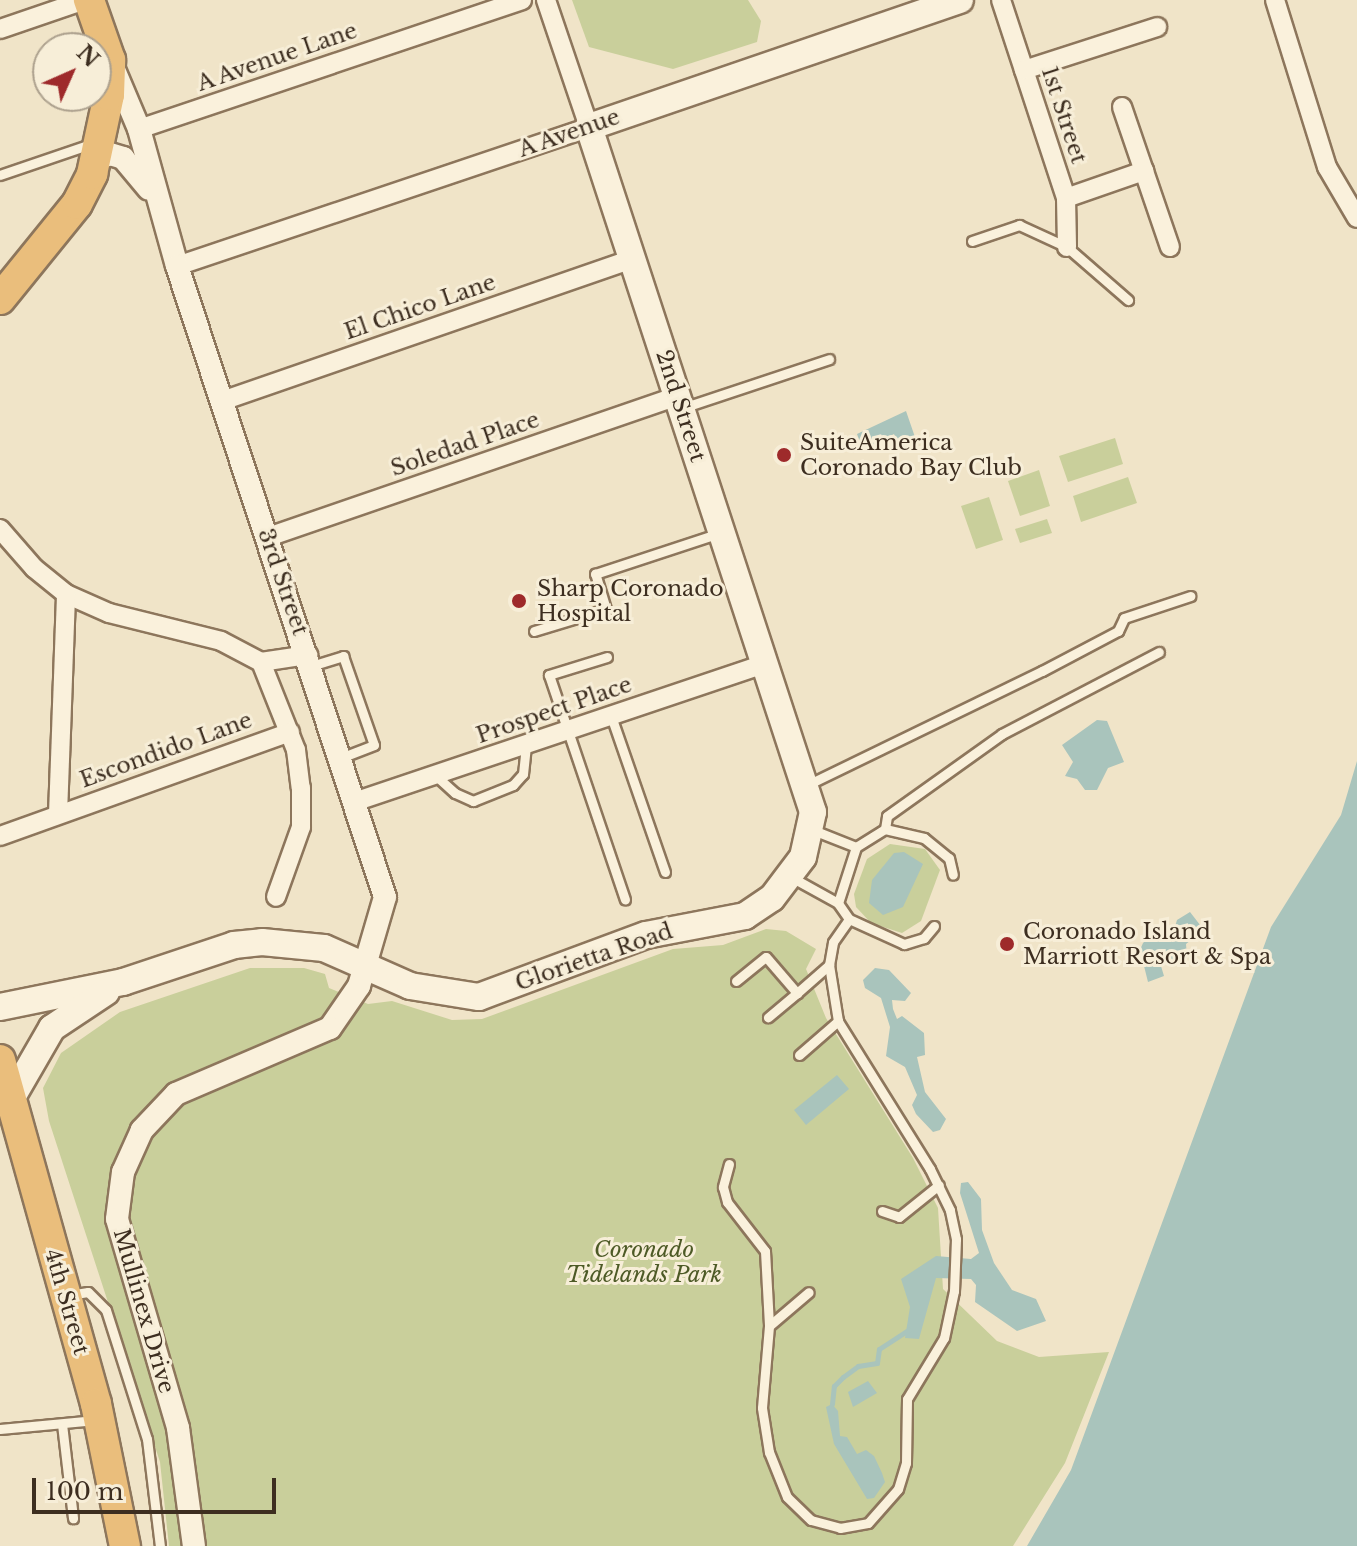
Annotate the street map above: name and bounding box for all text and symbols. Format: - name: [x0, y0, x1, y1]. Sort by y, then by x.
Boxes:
- street label: A Avenue Lane: [193, 17, 361, 97]
- north arrow: [32, 32, 112, 112]
- text: N: [71, 39, 105, 73]
- street label: 1st Street: [1036, 63, 1092, 167]
- street label: A Avenue: [514, 103, 624, 163]
- street label: El Chico Lane: [341, 269, 499, 345]
- street label: 2nd Street: [651, 347, 711, 465]
- street label: Soledad Place: [387, 406, 543, 482]
- place label: SuiteAmerica Coronado Bay Club: [800, 429, 1022, 480]
- marker: SuiteAmerica Coronado Bay Club: [775, 446, 793, 464]
- street label: 3rd Street: [252, 525, 314, 639]
- place label: Sharp Coronado Hospital: [537, 575, 724, 626]
- marker: Sharp Coronado Hospital: [508, 590, 530, 612]
- street label: Prospect Place: [473, 671, 635, 749]
- street label: Escondido Lane: [76, 707, 256, 793]
- street label: Glorietta Road: [512, 918, 676, 996]
- place label: Coronado Island Marriott Resort & Spa: [1023, 918, 1271, 970]
- marker: Coronado Island Marriott Resort & Spa: [998, 935, 1016, 953]
- street label: Mullinex Drive: [108, 1226, 180, 1396]
- park label: Coronado Tidelands Park: [566, 1236, 722, 1288]
- street label: 4th Street: [39, 1246, 95, 1358]
- scale bar: [36, 1462, 280, 1512]
- text: 100 m: [46, 1477, 124, 1506]

